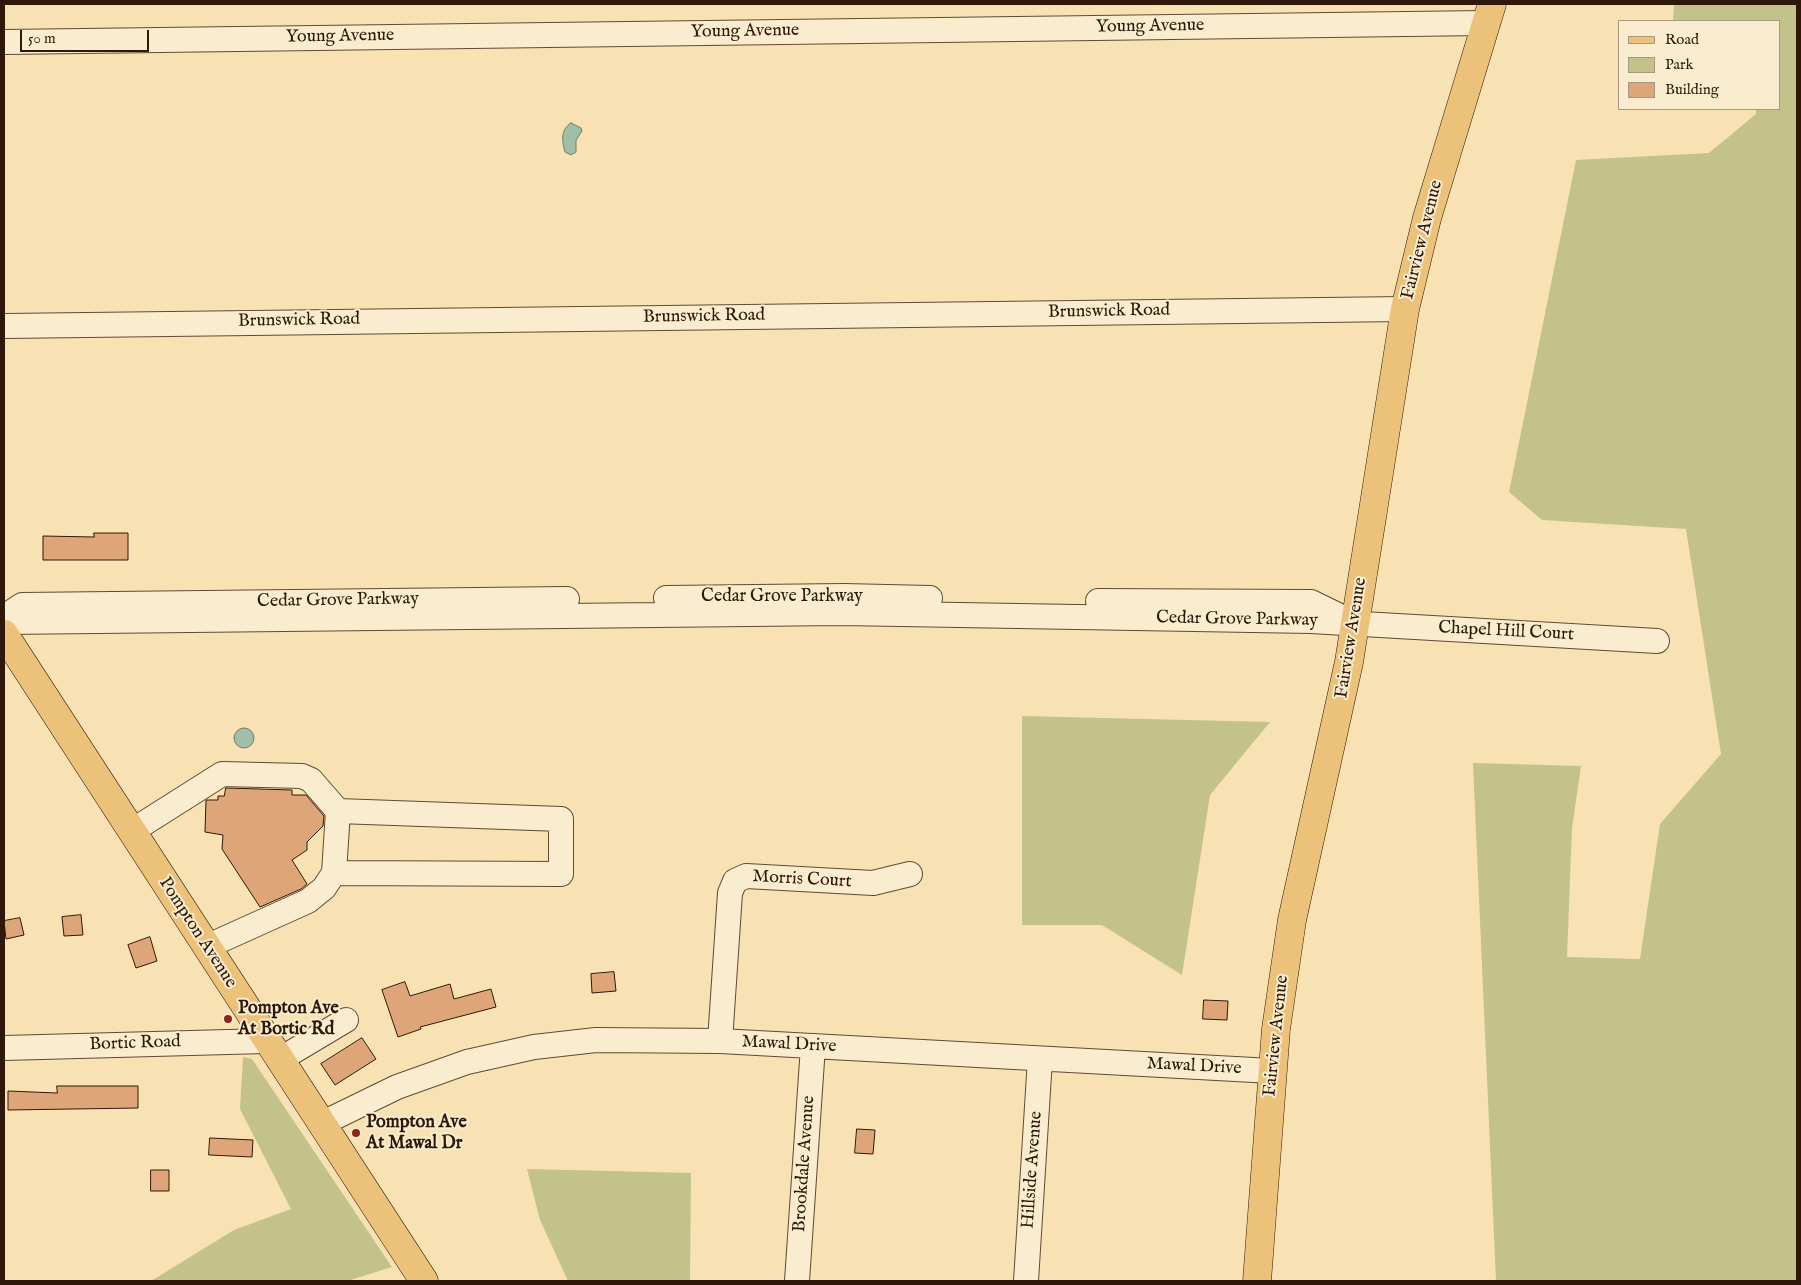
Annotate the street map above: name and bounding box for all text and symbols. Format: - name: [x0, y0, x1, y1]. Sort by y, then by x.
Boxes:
- street label: Young Avenue: [1096, 15, 1204, 39]
- scale bar: [22, 20, 151, 52]
- street label: Young Avenue: [691, 20, 799, 44]
- legend: [1618, 20, 1781, 110]
- street label: Young Avenue: [286, 25, 394, 49]
- text: 50 m: [28, 29, 56, 48]
- text: Road: [1665, 30, 1699, 49]
- text: Park: [1665, 55, 1694, 74]
- text: Building: [1665, 80, 1719, 99]
- street label: Fairview Avenue: [1398, 178, 1448, 302]
- street label: Brunswick Road: [1048, 300, 1170, 324]
- street label: Brunswick Road: [643, 305, 765, 329]
- street label: Brunswick Road: [238, 309, 360, 333]
- street label: Fairview Avenue: [1332, 576, 1372, 700]
- street label: Cedar Grove Parkway: [701, 586, 863, 608]
- street label: Cedar Grove Parkway: [257, 589, 419, 613]
- street label: Cedar Grove Parkway: [1156, 608, 1318, 632]
- street label: Chapel Hill Court: [1438, 618, 1574, 646]
- street label: Morris Court: [752, 867, 852, 893]
- street label: Pompton Avenue: [153, 874, 241, 992]
- street label: Fairview Avenue: [1260, 974, 1294, 1098]
- place label: Pompton Ave At Bortic Rd: [238, 998, 339, 1040]
- marker: Pompton Ave At Bortic Rd: [222, 1013, 234, 1025]
- street label: Bortic Road: [89, 1032, 181, 1056]
- street label: Mawal Drive: [741, 1032, 837, 1058]
- street label: Mawal Drive: [1146, 1054, 1242, 1080]
- street label: Brookdale Avenue: [789, 1095, 821, 1233]
- street label: Hillside Avenue: [1018, 1110, 1048, 1230]
- place label: Pompton Ave At Mawal Dr: [366, 1112, 467, 1154]
- marker: Pompton Ave At Mawal Dr: [350, 1127, 362, 1139]

